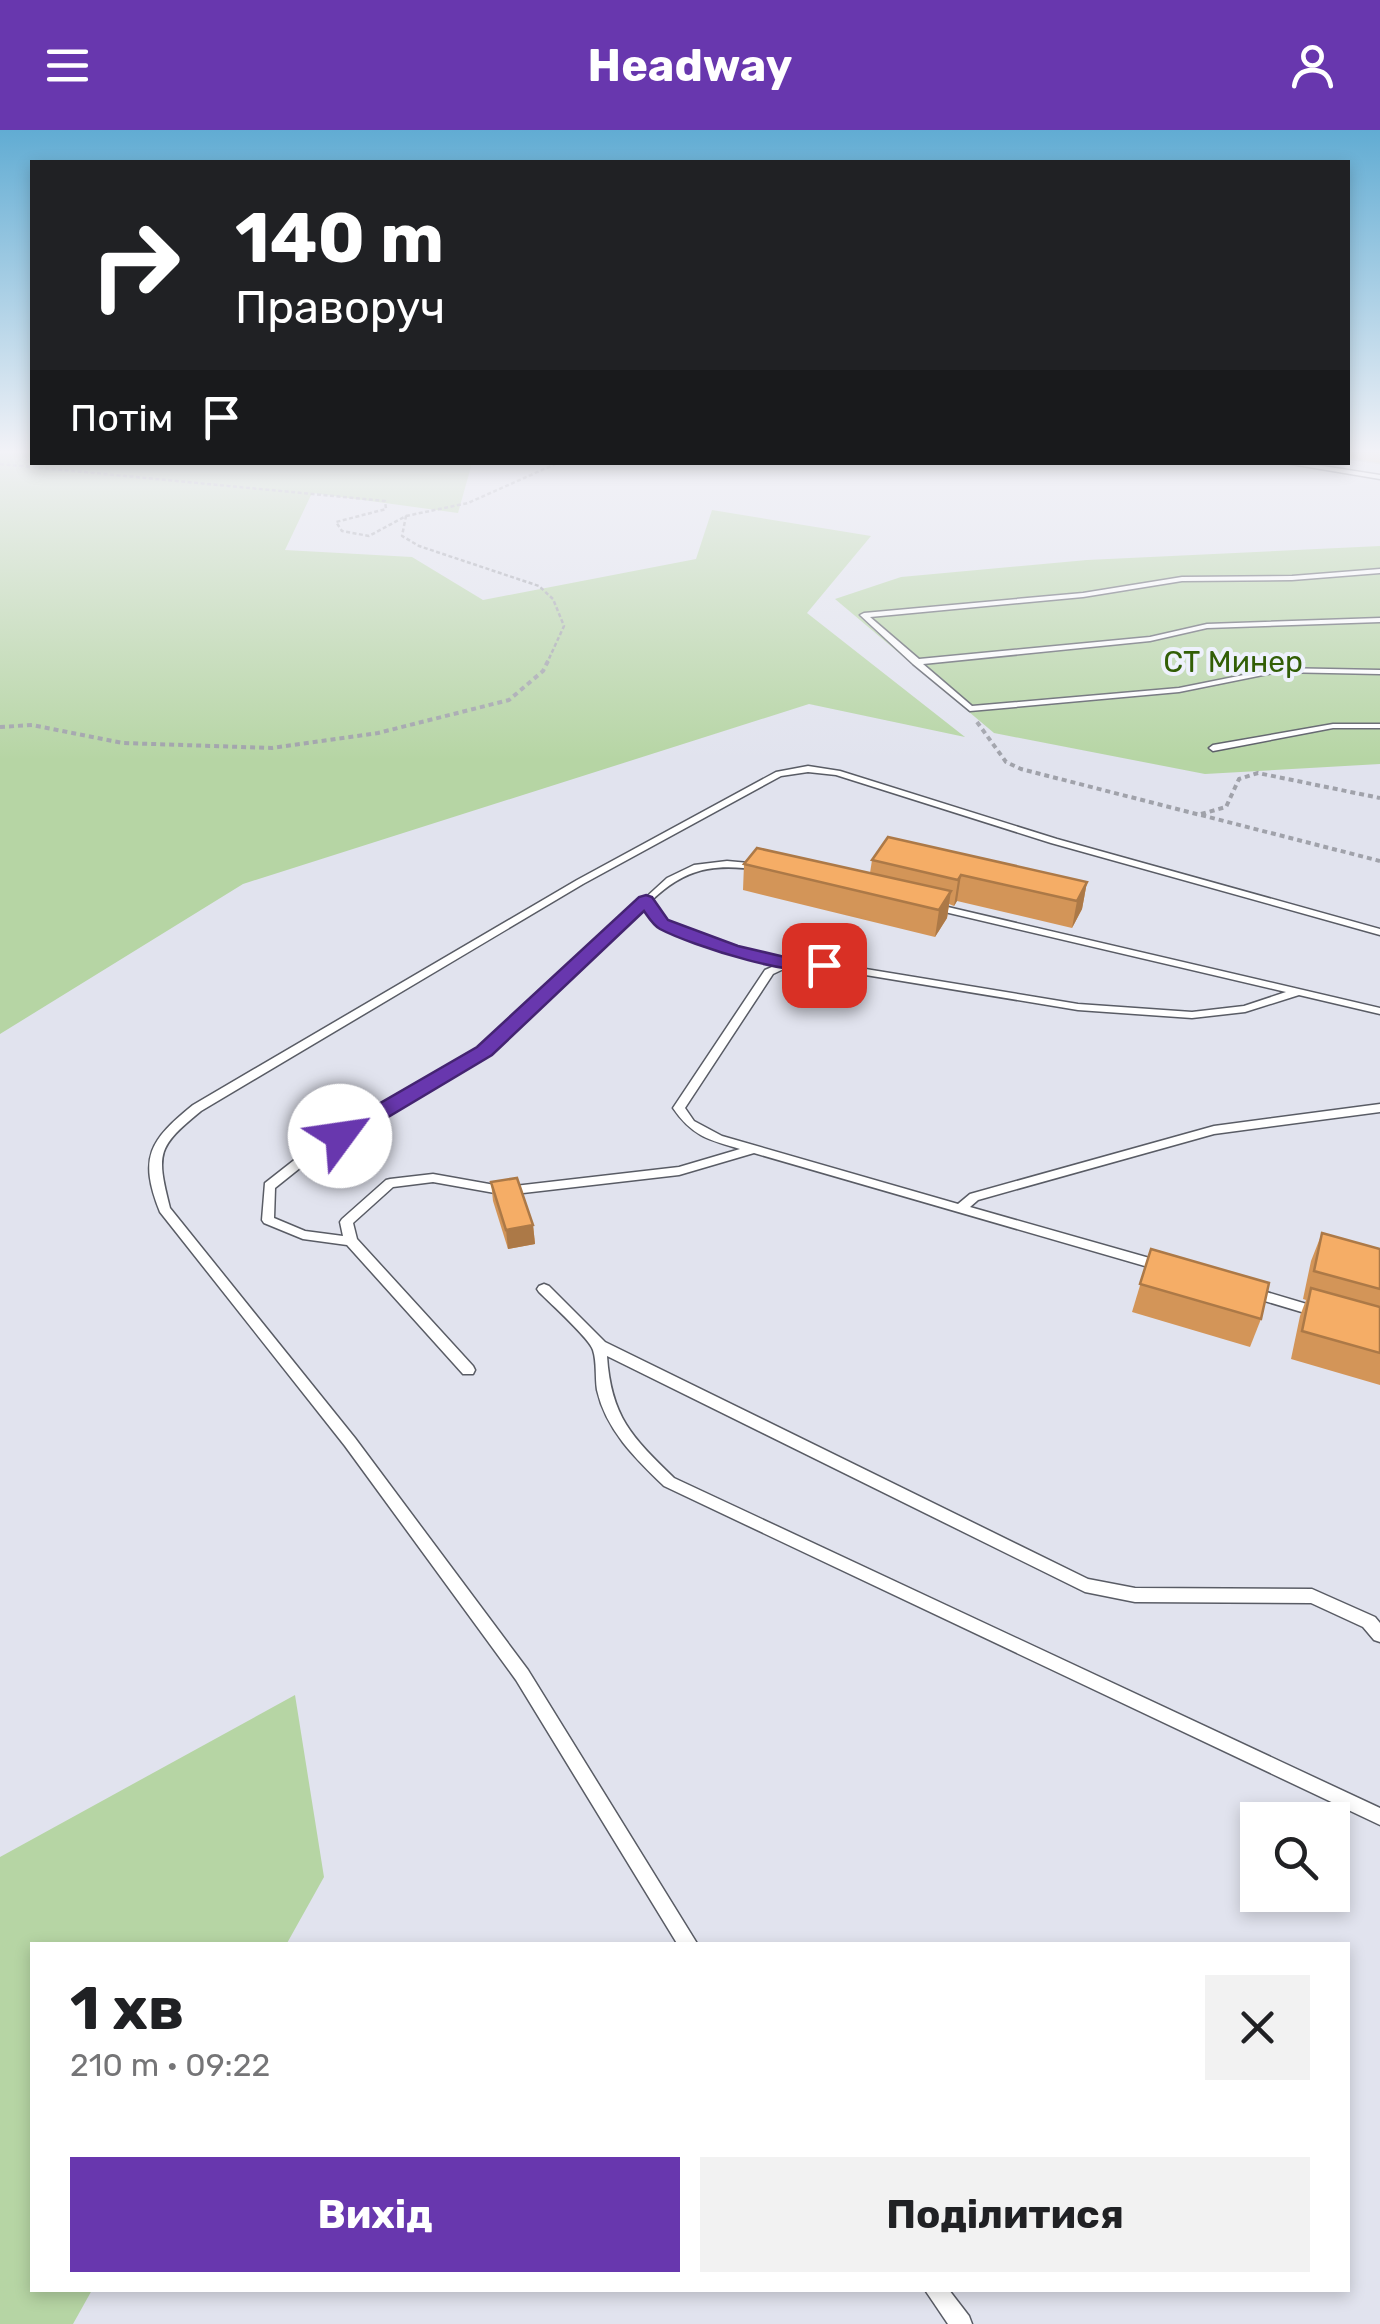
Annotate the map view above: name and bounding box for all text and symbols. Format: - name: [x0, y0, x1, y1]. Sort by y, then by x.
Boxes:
- icon: menu: [40, 38, 95, 93]
- icon: person: [1285, 38, 1340, 93]
- text: Headway: [588, 39, 792, 92]
- text: 140 m: [235, 197, 444, 280]
- icon: right: [70, 200, 200, 330]
- text: Праворуч: [235, 281, 445, 334]
- icon: arrive: [194, 390, 249, 445]
- text: Потім: [70, 395, 174, 441]
- park label: СТ Минер: [1163, 644, 1303, 680]
- pin: [782, 923, 867, 1008]
- icon: arrive: [797, 938, 852, 993]
- position arrow: [288, 1084, 392, 1188]
- map controls: [1240, 1802, 1350, 1912]
- button: search: [1240, 1802, 1350, 1912]
- text: 1 хв: [70, 1973, 184, 2044]
- button: close: [1205, 1975, 1310, 2080]
- text: 210 m · 09:22: [70, 2046, 270, 2084]
- button: Вихід: [70, 2157, 680, 2272]
- button: Поділитися: [700, 2157, 1310, 2272]

